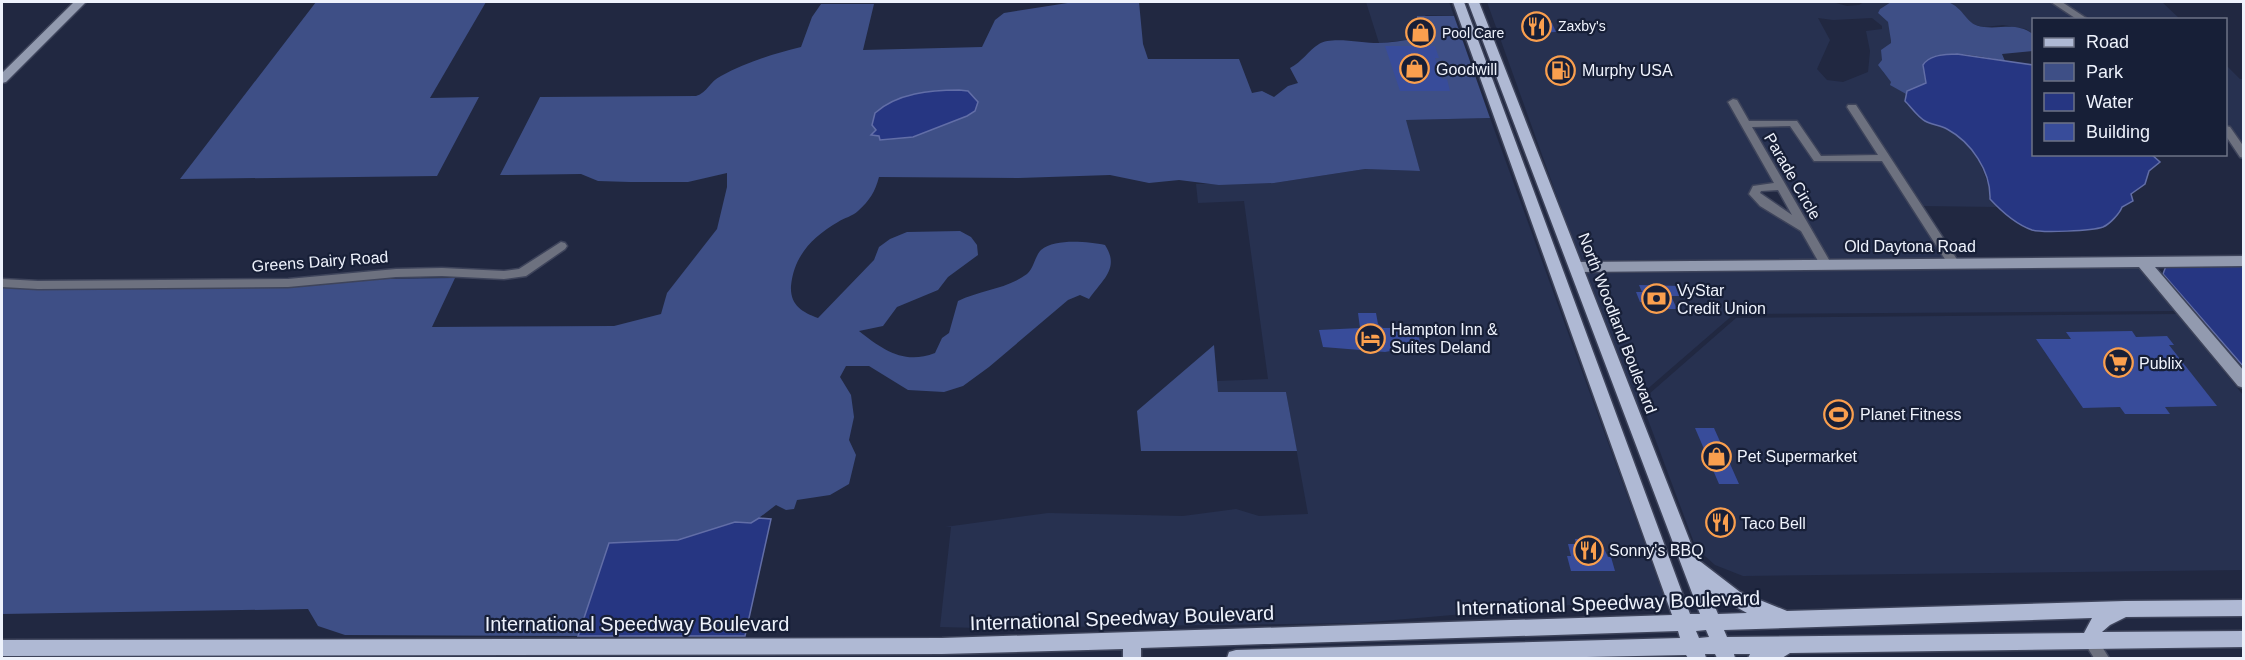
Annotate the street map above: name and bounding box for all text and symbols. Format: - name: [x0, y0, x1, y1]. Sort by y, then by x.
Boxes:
- restaurant icon: Zaxby's: [1521, 10, 1553, 42]
- shop icon: Pool Care: [1405, 17, 1437, 49]
- place label: Zaxby's: [1558, 18, 1606, 34]
- legend: [2032, 18, 2227, 156]
- place label: Pool Care: [1442, 25, 1504, 41]
- text: Road: [2086, 32, 2129, 52]
- shop icon: Goodwill: [1399, 53, 1431, 85]
- fuel station icon: Murphy USA: [1545, 54, 1577, 86]
- place label: Goodwill: [1436, 61, 1497, 78]
- place label: Murphy USA: [1582, 62, 1673, 79]
- text: Park: [2086, 62, 2124, 82]
- text: Water: [2086, 92, 2133, 112]
- text: Building: [2086, 122, 2150, 142]
- street label: Parade Circle: [1761, 130, 1824, 223]
- street label: North Woodland Boulevard: [1575, 231, 1660, 416]
- street label: Old Daytona Road: [1844, 238, 1976, 255]
- street label: Greens Dairy Road: [251, 248, 389, 275]
- place label: VyStar Credit Union: [1677, 282, 1766, 317]
- bank icon: VyStar Credit Union: [1640, 283, 1672, 315]
- place label: Hampton Inn & Suites Deland: [1391, 321, 1498, 356]
- hotel icon: Hampton Inn & Suites Deland: [1354, 322, 1386, 354]
- supermarket icon: Publix: [2102, 347, 2134, 379]
- place label: Publix: [2139, 355, 2183, 372]
- sports icon: Planet Fitness: [1823, 398, 1855, 430]
- place label: Planet Fitness: [1860, 406, 1961, 423]
- shop icon: Pet Supermarket: [1700, 440, 1732, 472]
- place label: Pet Supermarket: [1737, 448, 1858, 465]
- restaurant icon: Taco Bell: [1704, 507, 1736, 539]
- place label: Taco Bell: [1741, 515, 1806, 532]
- restaurant icon: Sonny's BBQ: [1572, 534, 1604, 566]
- place label: Sonny's BBQ: [1609, 542, 1704, 559]
- street label: International Speedway Boulevard: [1455, 587, 1761, 619]
- street label: International Speedway Boulevard: [969, 602, 1275, 634]
- street label: International Speedway Boulevard: [485, 613, 789, 635]

